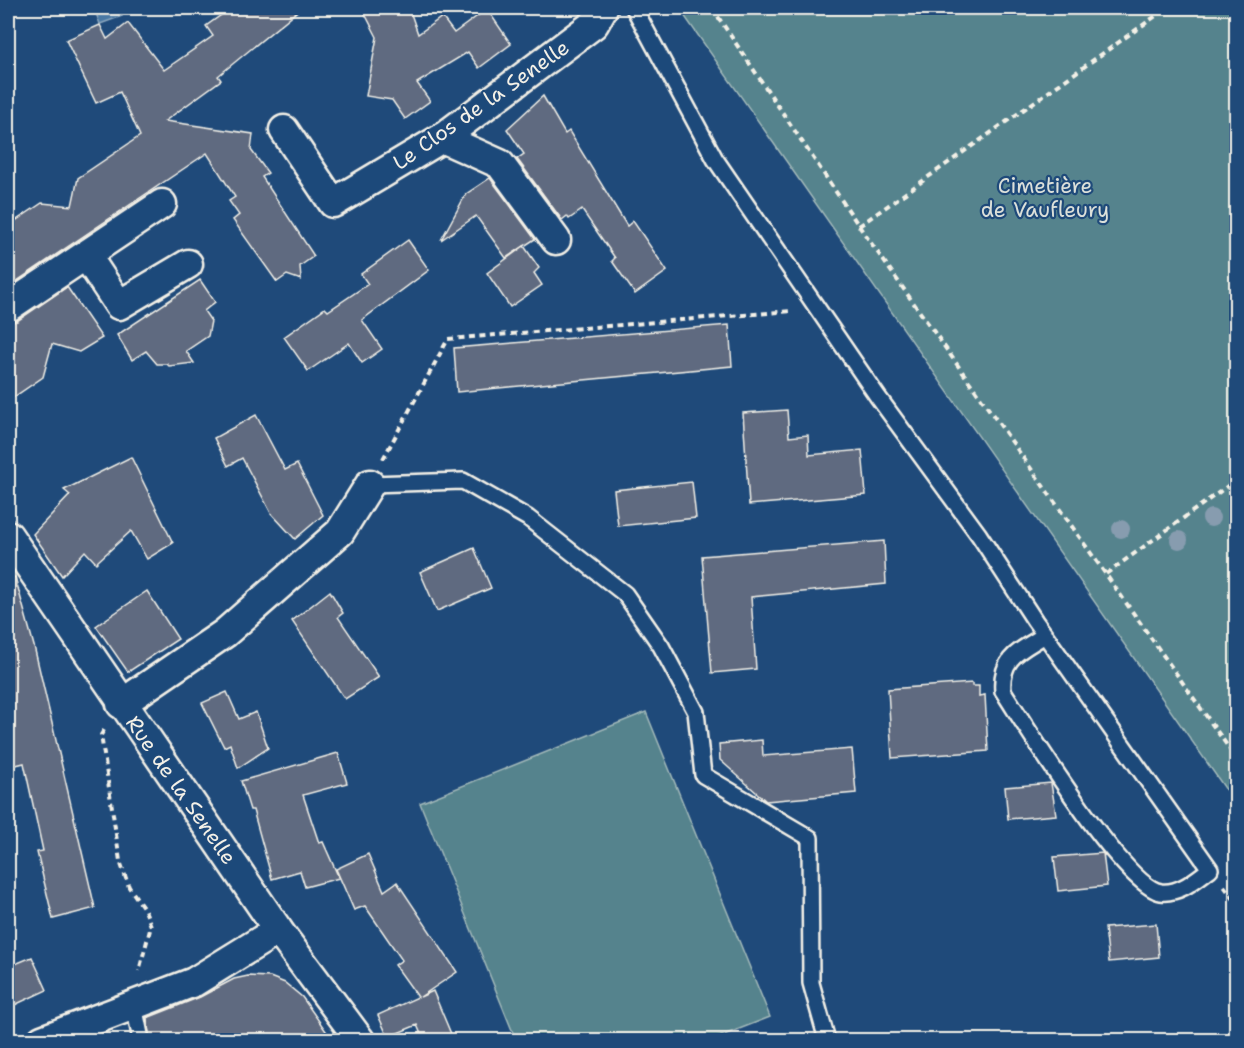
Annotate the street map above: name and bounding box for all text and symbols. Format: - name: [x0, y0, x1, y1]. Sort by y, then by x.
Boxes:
- street label: Le Clos de la Senelle: [387, 33, 575, 177]
- park label: Cimetière de Vaufleury: [981, 172, 1109, 224]
- street label: Rue de la Senelle: [119, 710, 243, 870]

